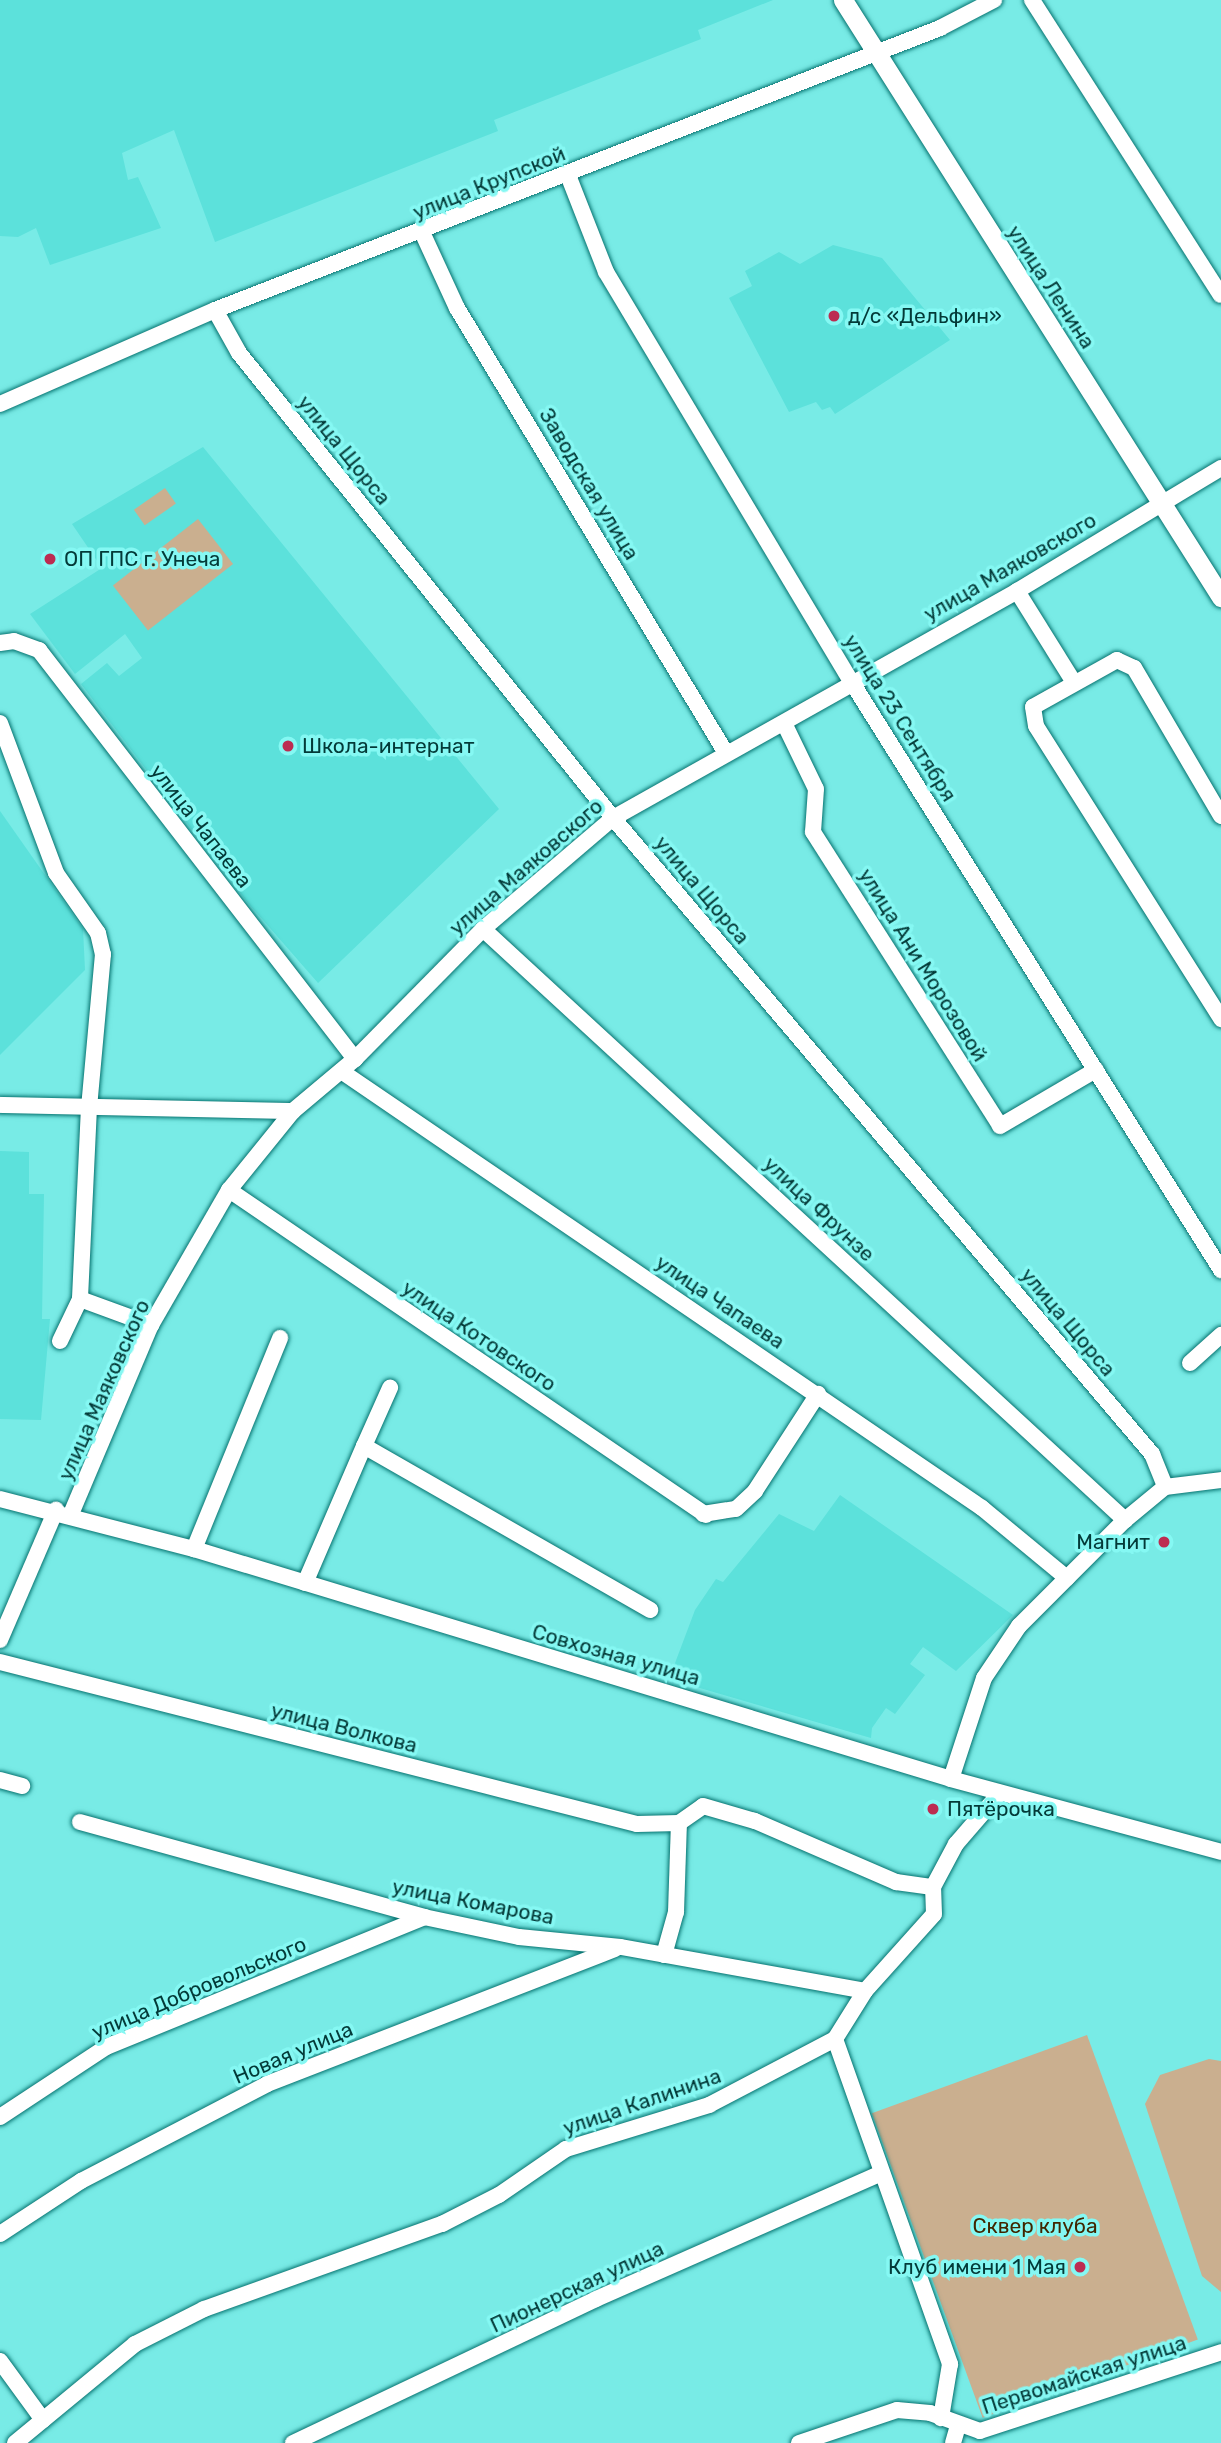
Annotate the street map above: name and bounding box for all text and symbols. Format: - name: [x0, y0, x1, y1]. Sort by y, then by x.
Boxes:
- street label: улица Крупской: [409, 141, 569, 225]
- street label: улица Ленина: [1002, 221, 1100, 353]
- place label: д/с «Дельфин»: [848, 303, 1002, 329]
- marker: д/с «Дельфин»: [826, 308, 842, 324]
- street label: улица Щорса: [292, 390, 396, 510]
- street label: Заводская улица: [534, 404, 644, 564]
- street label: улица Маяковского: [919, 507, 1101, 627]
- place label: ОП ГПС г. Унеча: [64, 546, 220, 572]
- marker: ОП ГПС г. Унеча: [42, 551, 58, 567]
- street label: улица 23 Сентября: [838, 630, 962, 806]
- place label: Школа-интернат: [302, 733, 474, 759]
- marker: Школа-интернат: [280, 738, 296, 754]
- street label: улица Чапаева: [145, 759, 257, 893]
- street label: улица Маяковского: [444, 793, 608, 941]
- street label: улица Щорса: [649, 831, 755, 949]
- street label: улица Ани Морозовой: [853, 864, 993, 1066]
- street label: улица Фрунзе: [758, 1151, 880, 1267]
- street label: улица Чапаева: [651, 1250, 789, 1354]
- street label: улица Щорса: [1015, 1263, 1121, 1381]
- street label: улица Котовского: [397, 1275, 561, 1397]
- street label: улица Маяковского: [53, 1296, 155, 1484]
- place label: Магнит: [1076, 1529, 1150, 1555]
- marker: Магнит: [1156, 1534, 1172, 1550]
- street label: Совхозная улица: [529, 1619, 703, 1691]
- street label: улица Волкова: [268, 1698, 420, 1758]
- place label: Пятёрочка: [947, 1796, 1055, 1822]
- marker: Пятёрочка: [925, 1801, 941, 1817]
- street label: улица Комарова: [390, 1874, 556, 1930]
- street label: улица Добровольского: [88, 1931, 310, 2045]
- street label: Новая улица: [229, 2017, 357, 2089]
- street label: улица Калинина: [560, 2063, 724, 2141]
- park label: Сквер клуба: [972, 2213, 1098, 2239]
- street label: Пионерская улица: [486, 2236, 668, 2338]
- place label: Клуб имени 1 Мая: [888, 2254, 1066, 2280]
- marker: Клуб имени 1 Мая: [1072, 2259, 1088, 2275]
- street label: Первомайская улица: [979, 2330, 1189, 2420]

